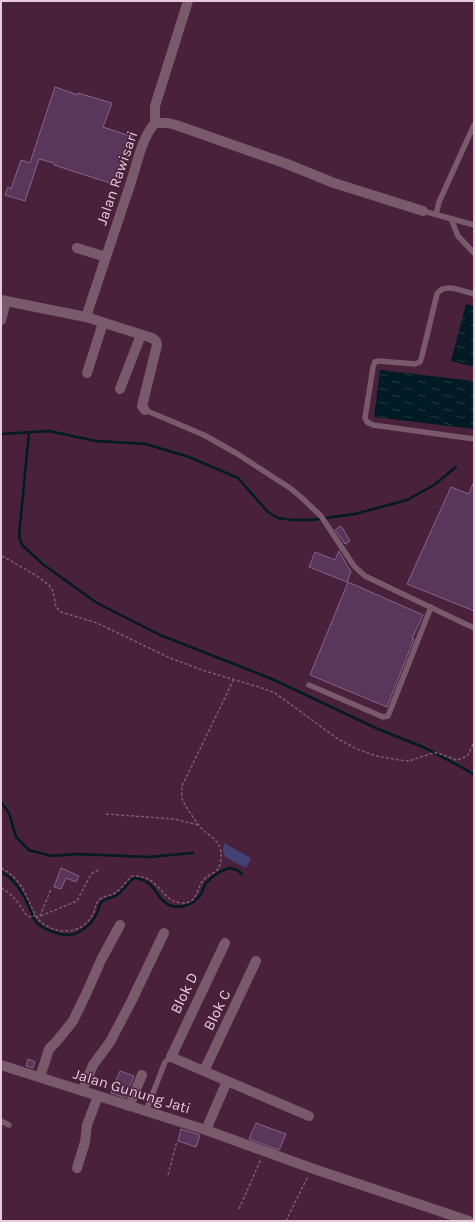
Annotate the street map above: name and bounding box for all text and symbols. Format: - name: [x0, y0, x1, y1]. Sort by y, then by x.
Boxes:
- street label: Jalan Rawisari: [93, 129, 141, 227]
- street label: Blok D: [166, 969, 202, 1017]
- street label: Blok C: [199, 987, 235, 1033]
- street label: Jalan Gunung Jati: [71, 1065, 193, 1117]

